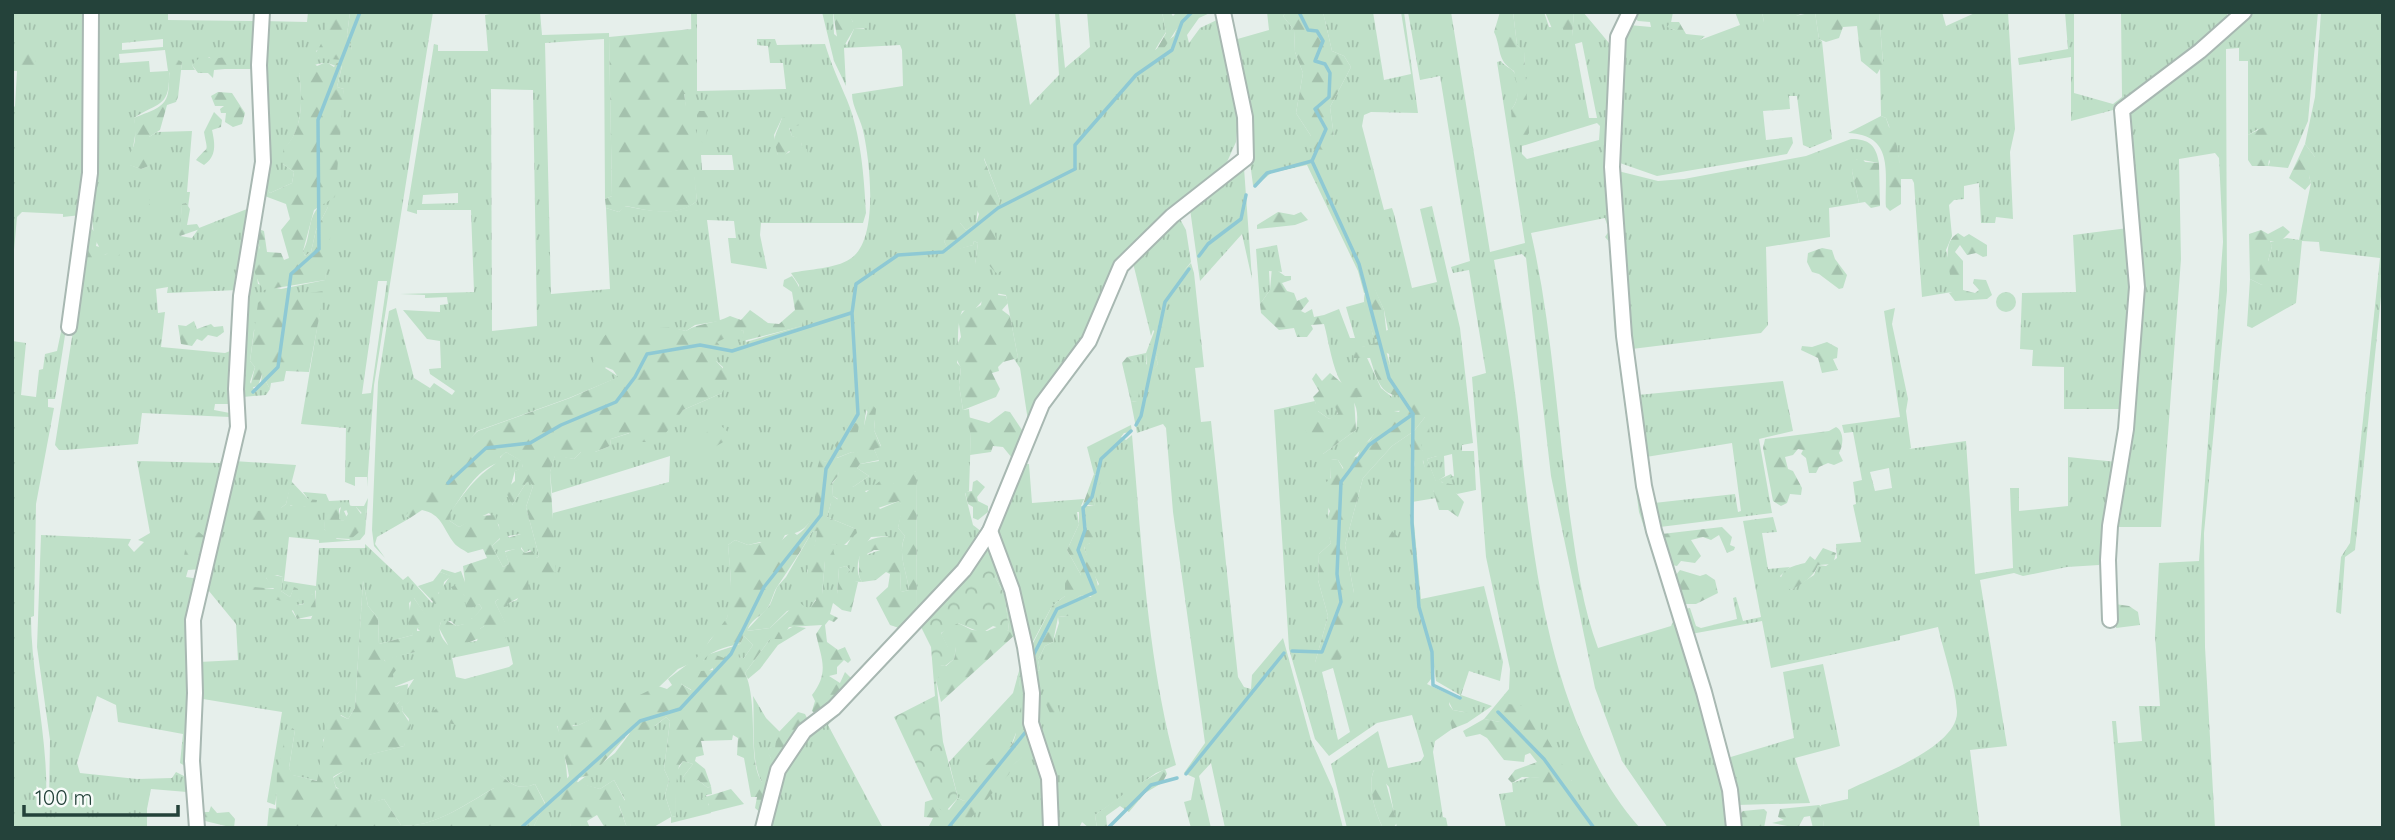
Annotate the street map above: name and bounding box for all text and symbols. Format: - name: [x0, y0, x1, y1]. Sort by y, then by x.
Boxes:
- scale bar: [24, 774, 178, 818]
- text: 100 m: [35, 784, 93, 810]

